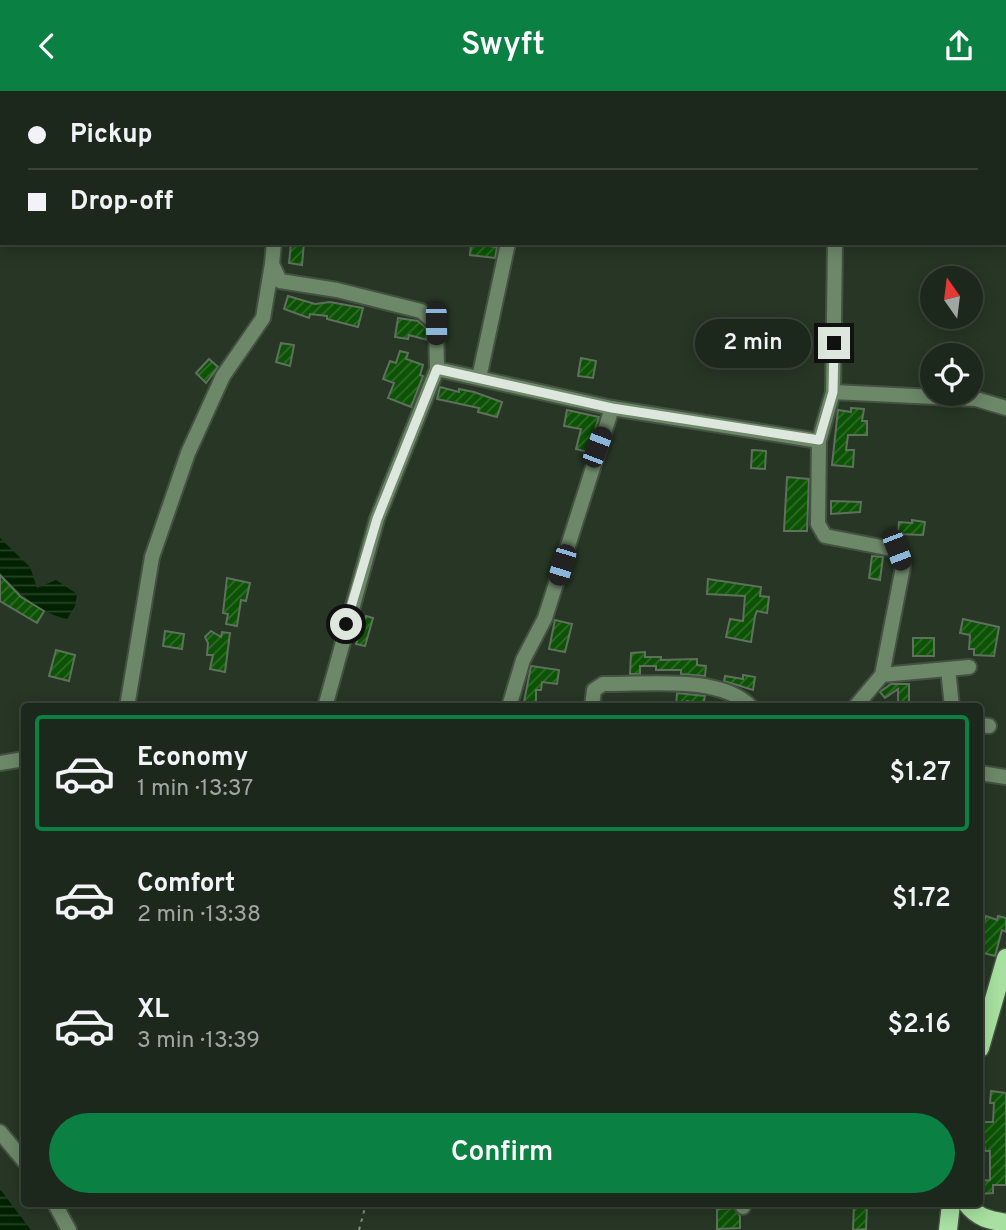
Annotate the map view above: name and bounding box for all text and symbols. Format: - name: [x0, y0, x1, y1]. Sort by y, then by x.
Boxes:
- text: Swyft: [461, 26, 545, 66]
- icon: back: [28, 27, 66, 65]
- icon: share: [940, 27, 978, 65]
- text: Pickup: [70, 119, 153, 152]
- text: Drop-off: [70, 186, 173, 219]
- north arrow: [920, 266, 984, 329]
- map controls: [920, 266, 983, 406]
- car: [426, 303, 447, 345]
- callout: 2 min: [694, 319, 810, 367]
- route end: [818, 327, 850, 359]
- text: 2 min: [723, 329, 783, 358]
- button: locate: [920, 343, 983, 406]
- car: [580, 424, 615, 470]
- car: [880, 527, 915, 573]
- car: [546, 542, 579, 588]
- route start: [330, 608, 362, 640]
- icon: car: [53, 742, 116, 805]
- text: Economy: [137, 742, 248, 775]
- text: $1.27: [890, 757, 951, 790]
- text: 1 min · 13:37: [137, 775, 253, 804]
- icon: car: [53, 868, 116, 931]
- text: Comfort: [137, 868, 235, 901]
- text: $1.72: [892, 883, 951, 916]
- text: 2 min · 13:38: [137, 901, 261, 930]
- icon: car: [53, 994, 116, 1057]
- text: XL: [137, 994, 169, 1027]
- text: $2.16: [887, 1009, 951, 1042]
- text: 3 min · 13:39: [137, 1027, 260, 1056]
- button: Confirm: [49, 1113, 955, 1193]

